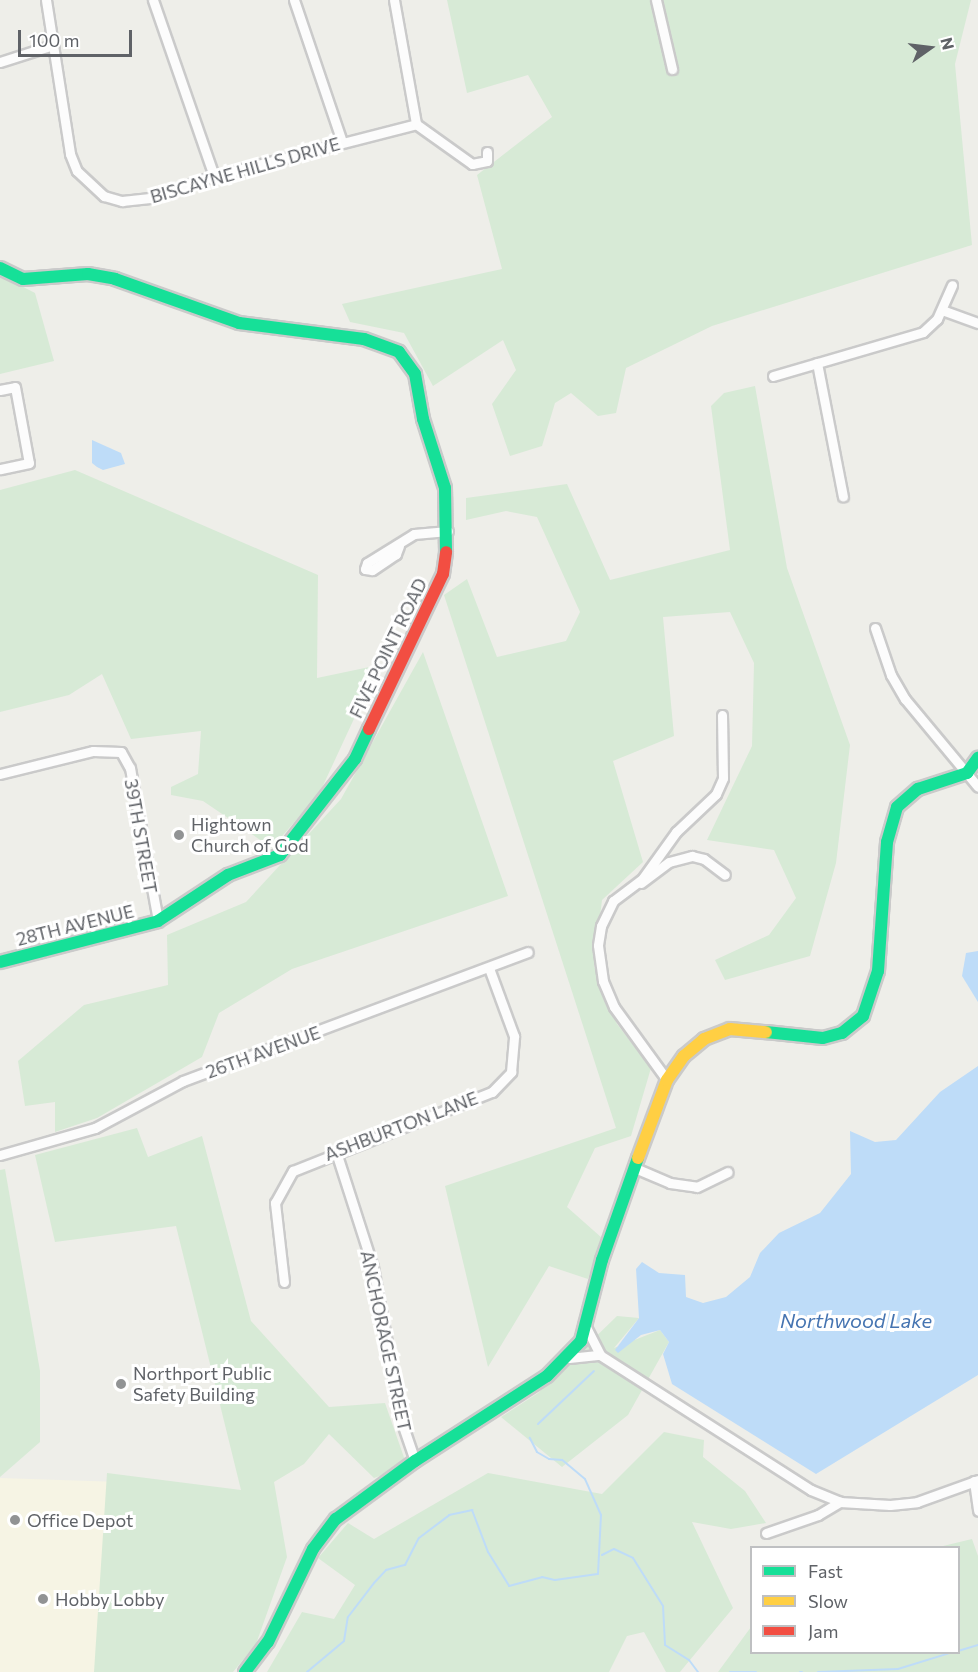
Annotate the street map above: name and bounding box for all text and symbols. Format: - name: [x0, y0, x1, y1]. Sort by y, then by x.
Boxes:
- scale bar: [21, 18, 135, 56]
- north arrow: [900, 18, 960, 78]
- text: 100 m: [29, 29, 79, 51]
- text: N: [937, 35, 959, 52]
- street label: BISCAYNE HILLS DRIVE: [148, 133, 342, 207]
- street label: FIVE POINT ROAD: [345, 574, 431, 722]
- street label: 39TH STREET: [120, 777, 162, 895]
- place label: Hightown Church of God: [191, 814, 309, 856]
- marker: Hightown Church of God: [172, 828, 186, 842]
- street label: 28TH AVENUE: [14, 900, 136, 950]
- street label: 26TH AVENUE: [203, 1021, 323, 1083]
- street label: ASHBURTON LANE: [321, 1087, 481, 1165]
- street label: ANCHORAGE STREET: [356, 1248, 416, 1434]
- water label: Northwood Lake: [780, 1308, 932, 1332]
- place label: Northport Public Safety Building: [133, 1363, 272, 1406]
- marker: Northport Public Safety Building: [114, 1377, 128, 1391]
- place label: Office Depot: [27, 1509, 133, 1531]
- marker: Office Depot: [8, 1513, 22, 1527]
- legend: [750, 1546, 960, 1654]
- text: Fast: [808, 1560, 843, 1582]
- place label: Hobby Lobby: [55, 1588, 165, 1610]
- text: Slow: [808, 1590, 848, 1612]
- marker: Hobby Lobby: [36, 1592, 50, 1606]
- text: Jam: [808, 1620, 838, 1642]

